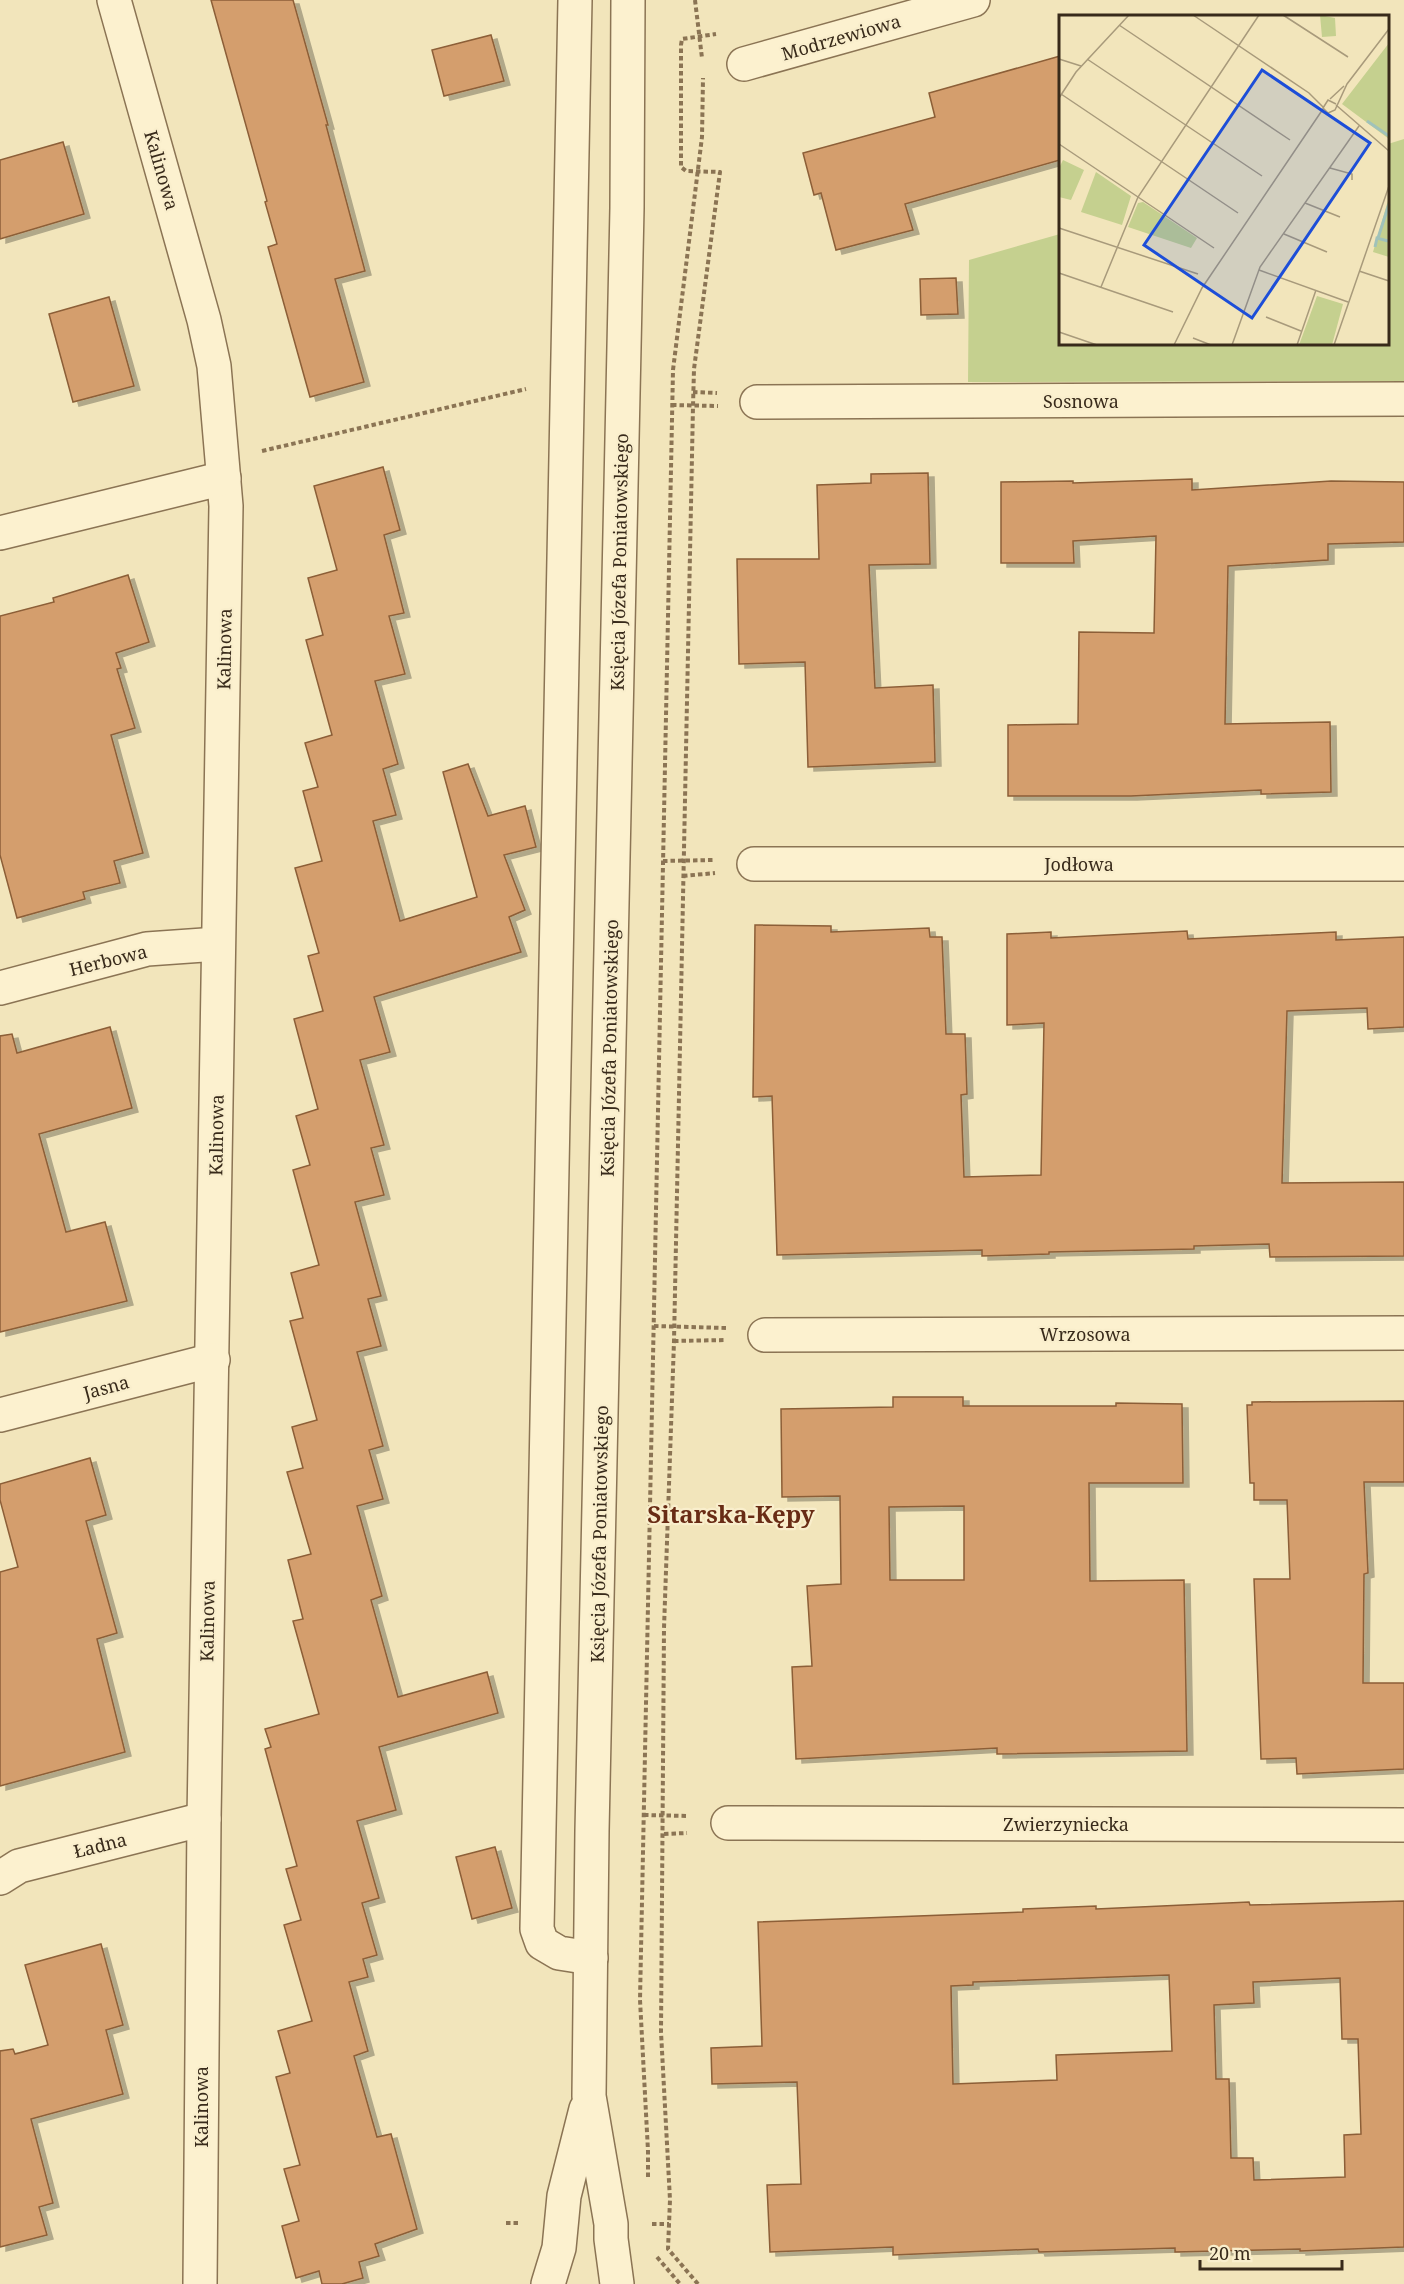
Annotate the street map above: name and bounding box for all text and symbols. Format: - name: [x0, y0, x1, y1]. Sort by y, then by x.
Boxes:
- street label: Modrzewiowa: [779, 9, 903, 65]
- inset map: [1059, 15, 1389, 345]
- street label: Kalinowa: [139, 127, 185, 213]
- street label: Sosnowa: [1043, 389, 1119, 413]
- street label: Księcia Józefa Poniatowskiego: [605, 433, 633, 691]
- street label: Kalinowa: [211, 608, 237, 690]
- street label: Jodłowa: [1043, 852, 1114, 876]
- street label: Księcia Józefa Poniatowskiego: [595, 919, 623, 1177]
- street label: Herbowa: [67, 939, 149, 981]
- street label: Kalinowa: [203, 1094, 229, 1176]
- street label: Wrzosowa: [1039, 1322, 1131, 1346]
- street label: Jasna: [80, 1369, 132, 1405]
- street label: Księcia Józefa Poniatowskiego: [585, 1405, 613, 1663]
- district label: Sitarska-Kępy: [647, 1497, 815, 1530]
- street label: Kalinowa: [194, 1580, 220, 1662]
- street label: Zwierzyniecka: [1003, 1812, 1129, 1836]
- street label: Ładna: [71, 1827, 129, 1863]
- street label: Kalinowa: [189, 2066, 213, 2148]
- scale bar: [1200, 2233, 1342, 2271]
- text: 20 m: [1209, 2241, 1251, 2265]

